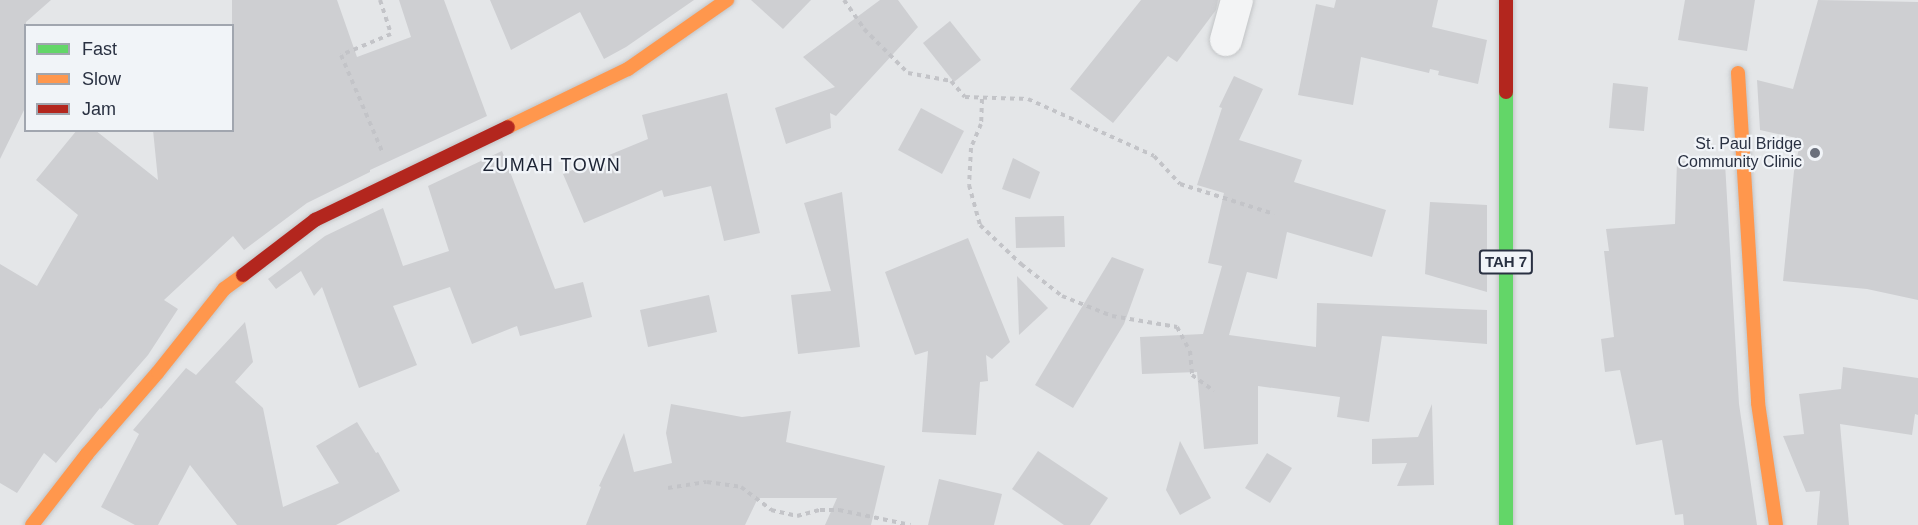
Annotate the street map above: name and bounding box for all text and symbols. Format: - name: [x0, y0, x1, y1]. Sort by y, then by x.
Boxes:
- legend: [24, 24, 234, 132]
- text: Fast: [82, 39, 117, 59]
- text: Slow: [82, 69, 121, 89]
- text: Jam: [82, 99, 116, 119]
- place label: St. Paul Bridge Community Clinic: [1678, 134, 1802, 172]
- marker: St. Paul Bridge Community Clinic: [1806, 144, 1824, 162]
- district label: ZUMAH TOWN: [483, 154, 621, 176]
- road number: TAH 7: [1478, 250, 1534, 274]

